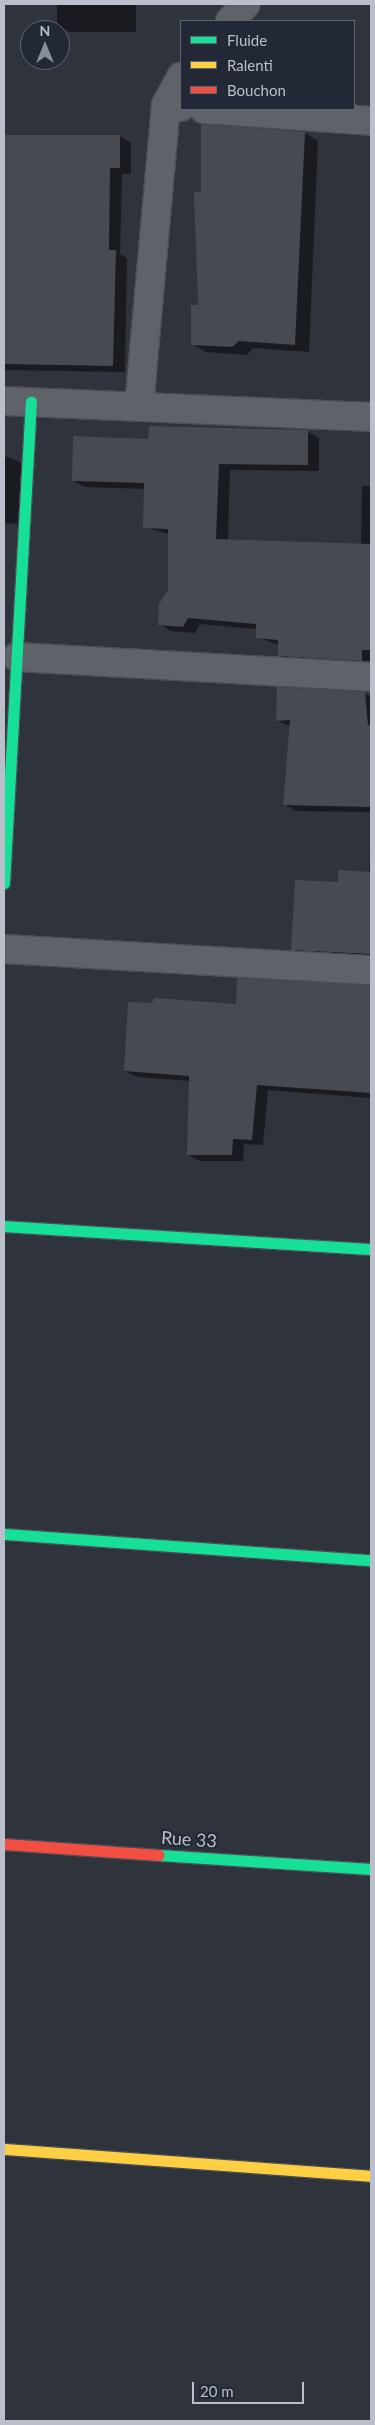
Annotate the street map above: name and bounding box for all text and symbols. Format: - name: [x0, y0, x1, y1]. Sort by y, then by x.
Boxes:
- north arrow: [20, 20, 70, 70]
- legend: [180, 20, 355, 110]
- text: N: [40, 22, 50, 39]
- text: Fluide: [227, 31, 267, 49]
- text: Ralenti: [227, 56, 273, 74]
- text: Bouchon: [227, 81, 286, 99]
- street label: Rue 33: [160, 1826, 218, 1852]
- scale bar: [195, 2372, 308, 2404]
- text: 20 m: [200, 2382, 234, 2400]

